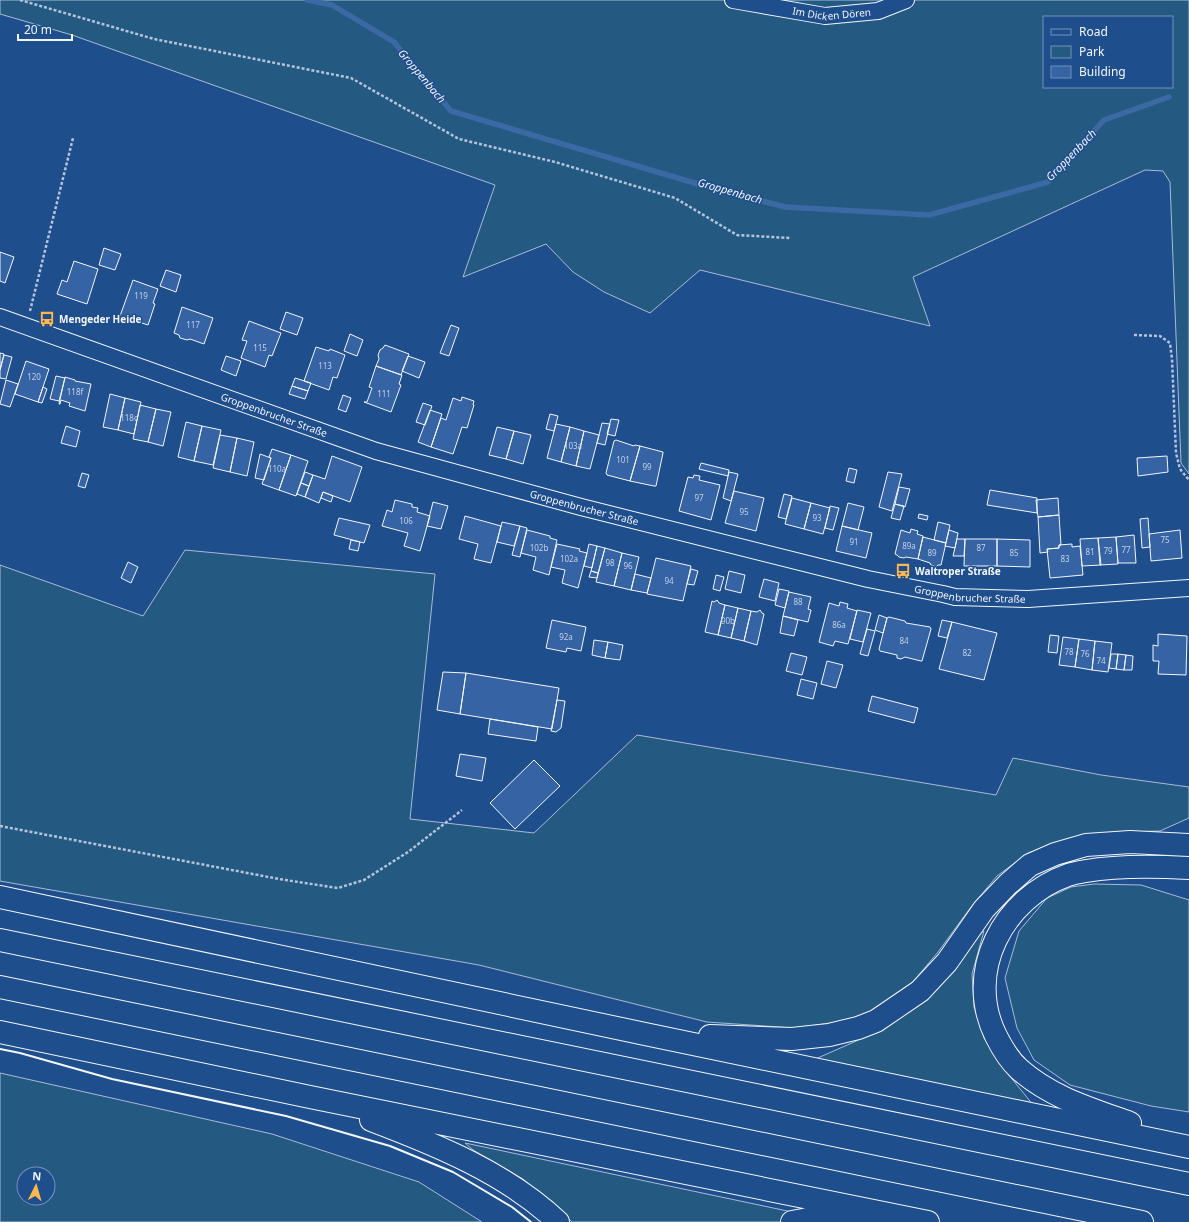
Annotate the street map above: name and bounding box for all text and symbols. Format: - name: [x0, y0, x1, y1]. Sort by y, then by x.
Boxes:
- street label: Im Dicken Dören: [791, 3, 872, 23]
- scale bar: [18, 16, 72, 42]
- legend: [1043, 16, 1173, 88]
- text: 20 m: [24, 21, 52, 38]
- text: Road: [1079, 23, 1108, 40]
- text: Park: [1079, 43, 1105, 60]
- water label: Groppenbach: [395, 45, 449, 106]
- text: Building: [1079, 63, 1126, 80]
- water label: Groppenbach: [1042, 126, 1099, 184]
- water label: Groppenbach: [696, 174, 764, 207]
- house number: 119: [134, 290, 148, 301]
- bus stop icon: Mengeder Heide: [38, 310, 56, 328]
- place label: Mengeder Heide: [59, 312, 141, 326]
- house number: 117: [186, 319, 200, 330]
- house number: 115: [253, 342, 267, 353]
- house number: 113: [318, 360, 332, 371]
- house number: 120: [27, 371, 41, 382]
- house number: 118f: [67, 386, 84, 397]
- house number: 111: [377, 388, 391, 399]
- street label: Groppenbrucher Straße: [219, 389, 330, 440]
- house number: 118c: [120, 412, 138, 423]
- house number: 103a: [564, 440, 582, 451]
- house number: 101: [616, 454, 630, 465]
- house number: 99: [642, 461, 652, 472]
- house number: 110a: [268, 463, 286, 474]
- street label: Groppenbrucher Straße: [528, 486, 641, 528]
- house number: 97: [694, 492, 704, 503]
- house number: 95: [739, 506, 749, 517]
- house number: 93: [812, 512, 822, 523]
- house number: 106: [399, 515, 413, 526]
- house number: 75: [1160, 534, 1170, 545]
- house number: 91: [849, 536, 859, 547]
- house number: 89a: [902, 540, 916, 551]
- house number: 102b: [530, 542, 548, 553]
- house number: 87: [976, 542, 986, 553]
- house number: 77: [1121, 544, 1131, 555]
- house number: 79: [1103, 545, 1113, 556]
- house number: 81: [1085, 546, 1095, 557]
- house number: 89: [927, 547, 937, 558]
- house number: 85: [1009, 547, 1019, 558]
- house number: 102a: [560, 553, 578, 564]
- house number: 83: [1060, 553, 1070, 564]
- house number: 98: [605, 557, 615, 568]
- house number: 96: [623, 560, 633, 571]
- bus stop icon: Waltroper Straße: [894, 562, 912, 580]
- place label: Waltroper Straße: [915, 564, 1001, 578]
- house number: 94: [664, 575, 674, 586]
- street label: Groppenbrucher Straße: [913, 581, 1026, 606]
- house number: 88: [793, 596, 803, 607]
- house number: 90b: [721, 615, 735, 626]
- house number: 86a: [832, 619, 846, 630]
- house number: 92a: [559, 631, 573, 642]
- house number: 84: [899, 635, 909, 646]
- house number: 78: [1064, 646, 1074, 657]
- house number: 82: [962, 647, 972, 658]
- house number: 76: [1080, 648, 1090, 659]
- house number: 74: [1096, 655, 1106, 666]
- north arrow: [16, 1166, 56, 1206]
- text: N: [32, 1168, 42, 1183]

